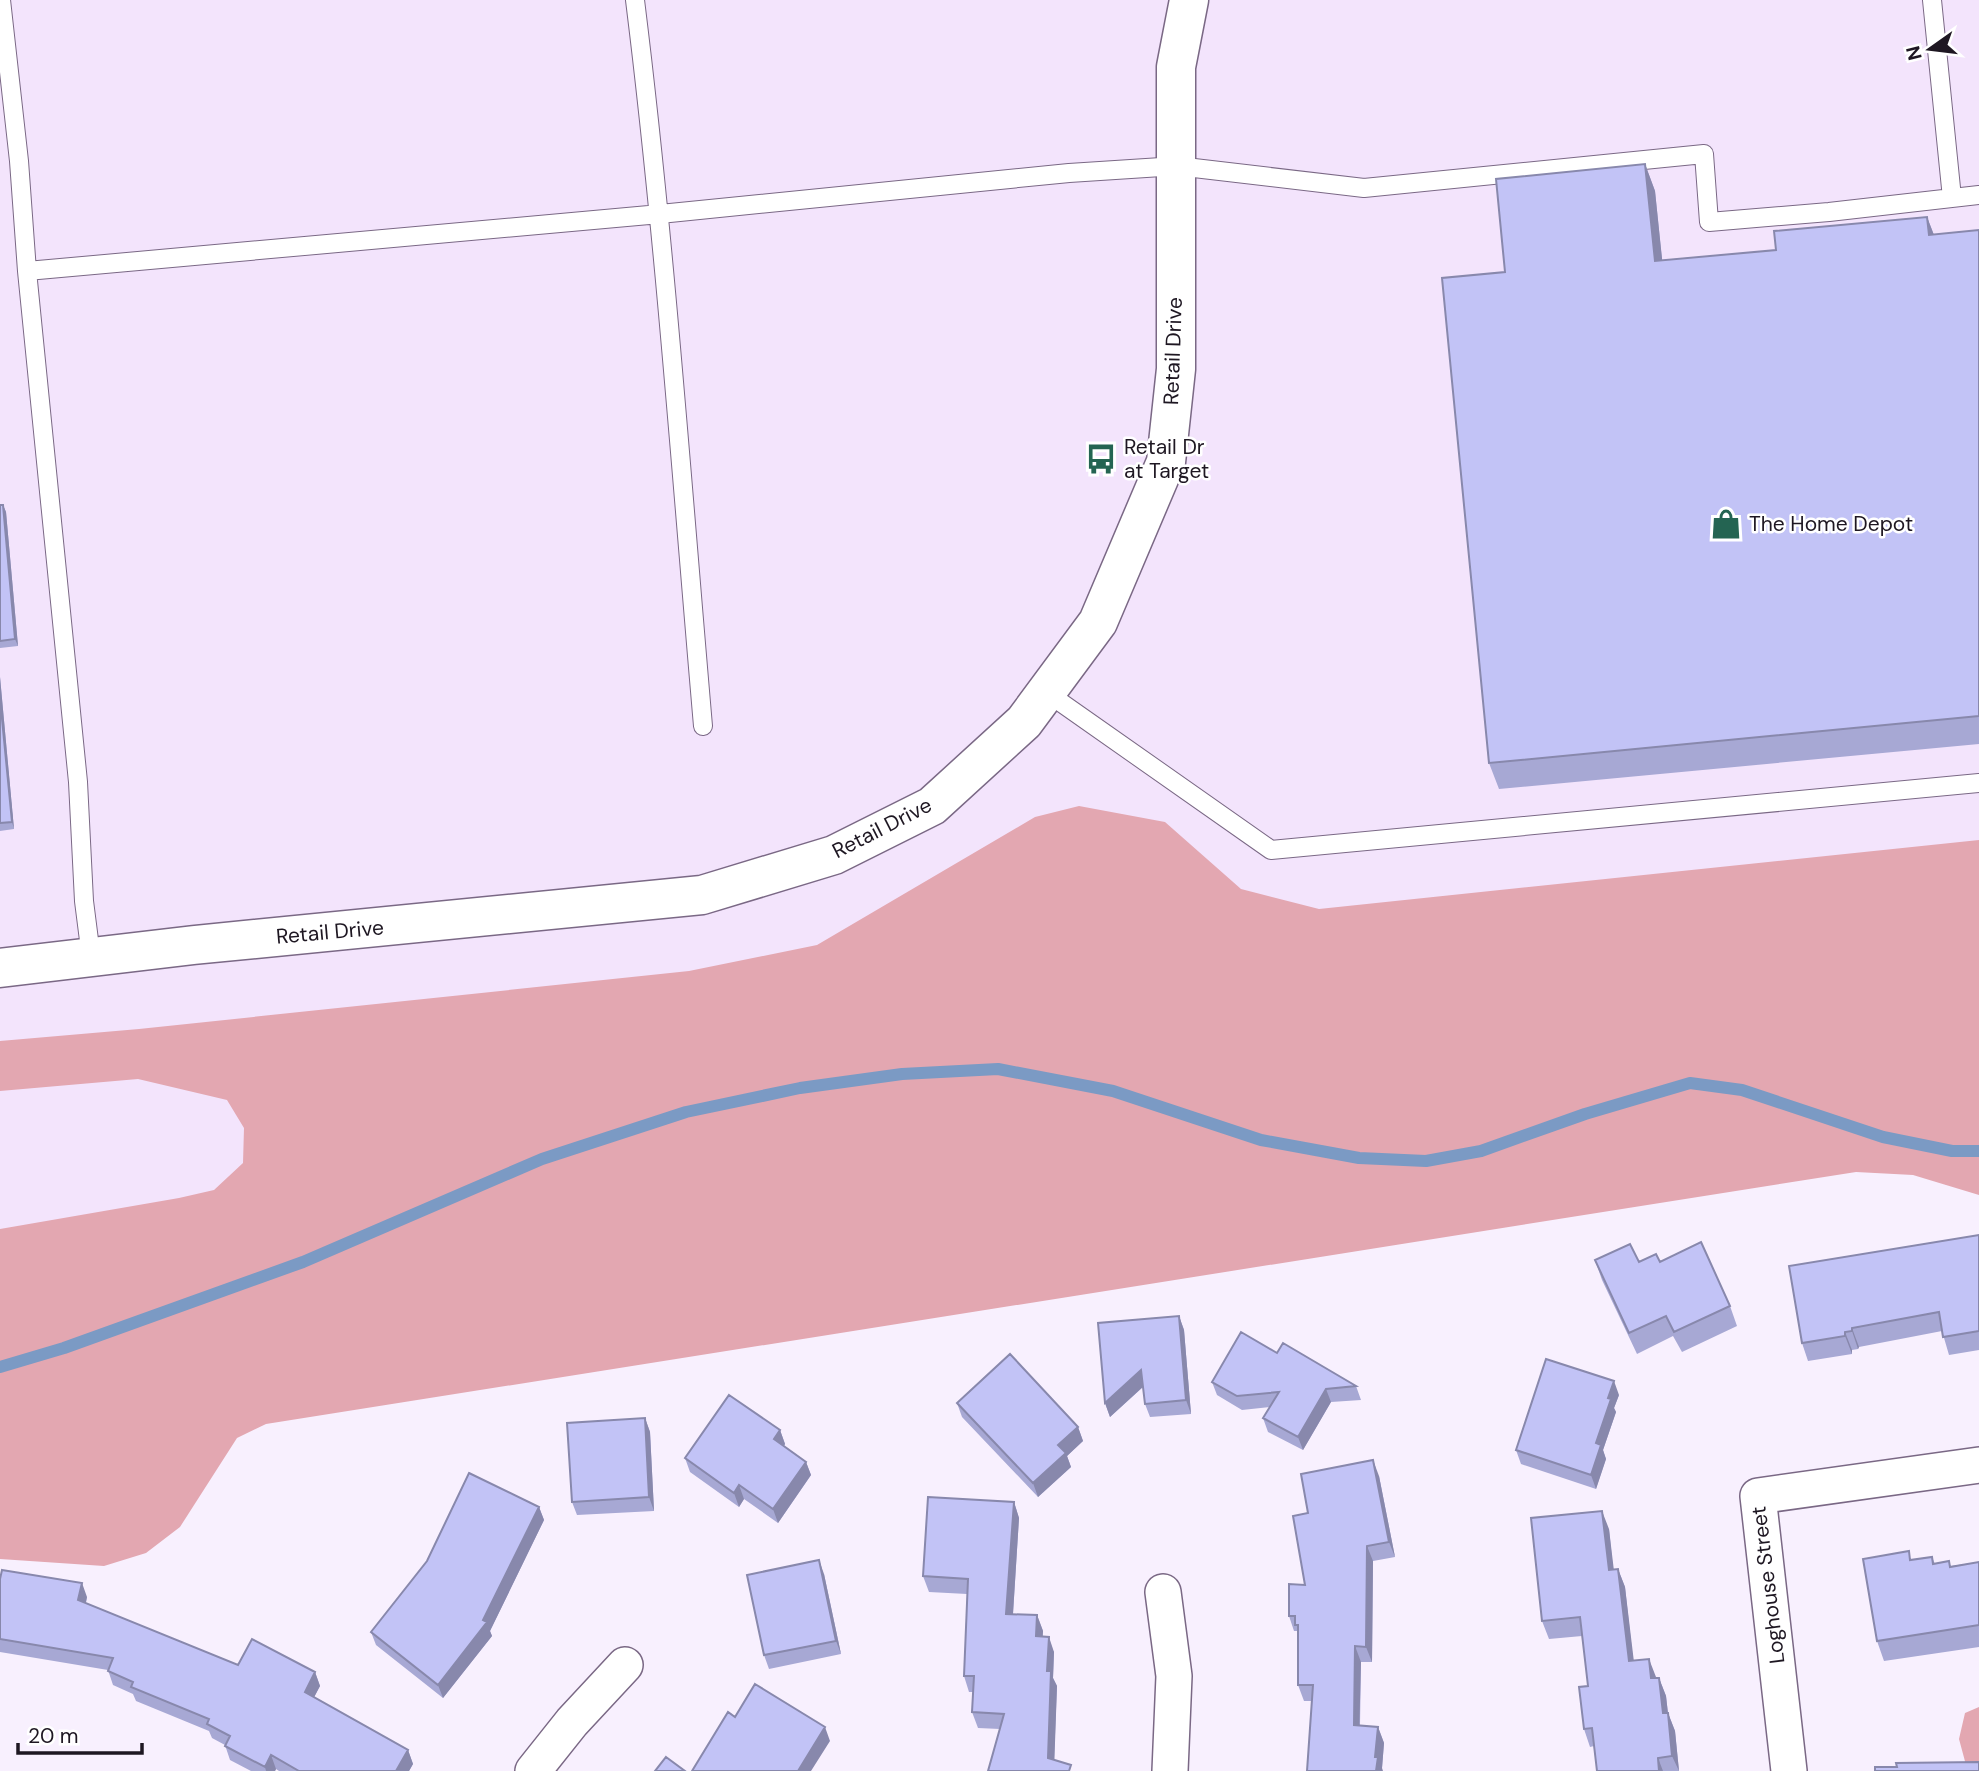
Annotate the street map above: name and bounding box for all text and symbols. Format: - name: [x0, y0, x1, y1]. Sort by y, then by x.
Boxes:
- north arrow: [1895, 14, 1965, 84]
- text: N: [1900, 43, 1928, 63]
- street label: Retail Drive: [1157, 296, 1189, 406]
- place label: Retail Dr at Target: [1124, 433, 1209, 485]
- bus stop icon: Retail Dr at Target: [1084, 442, 1118, 476]
- shop icon: The Home Depot: [1709, 507, 1743, 541]
- place label: The Home Depot: [1749, 510, 1913, 538]
- street label: Retail Drive: [827, 791, 937, 865]
- street label: Retail Drive: [275, 913, 385, 951]
- street label: Loghouse Street: [1744, 1505, 1792, 1665]
- scale bar: [18, 1712, 142, 1756]
- text: 20 m: [28, 1722, 79, 1750]

